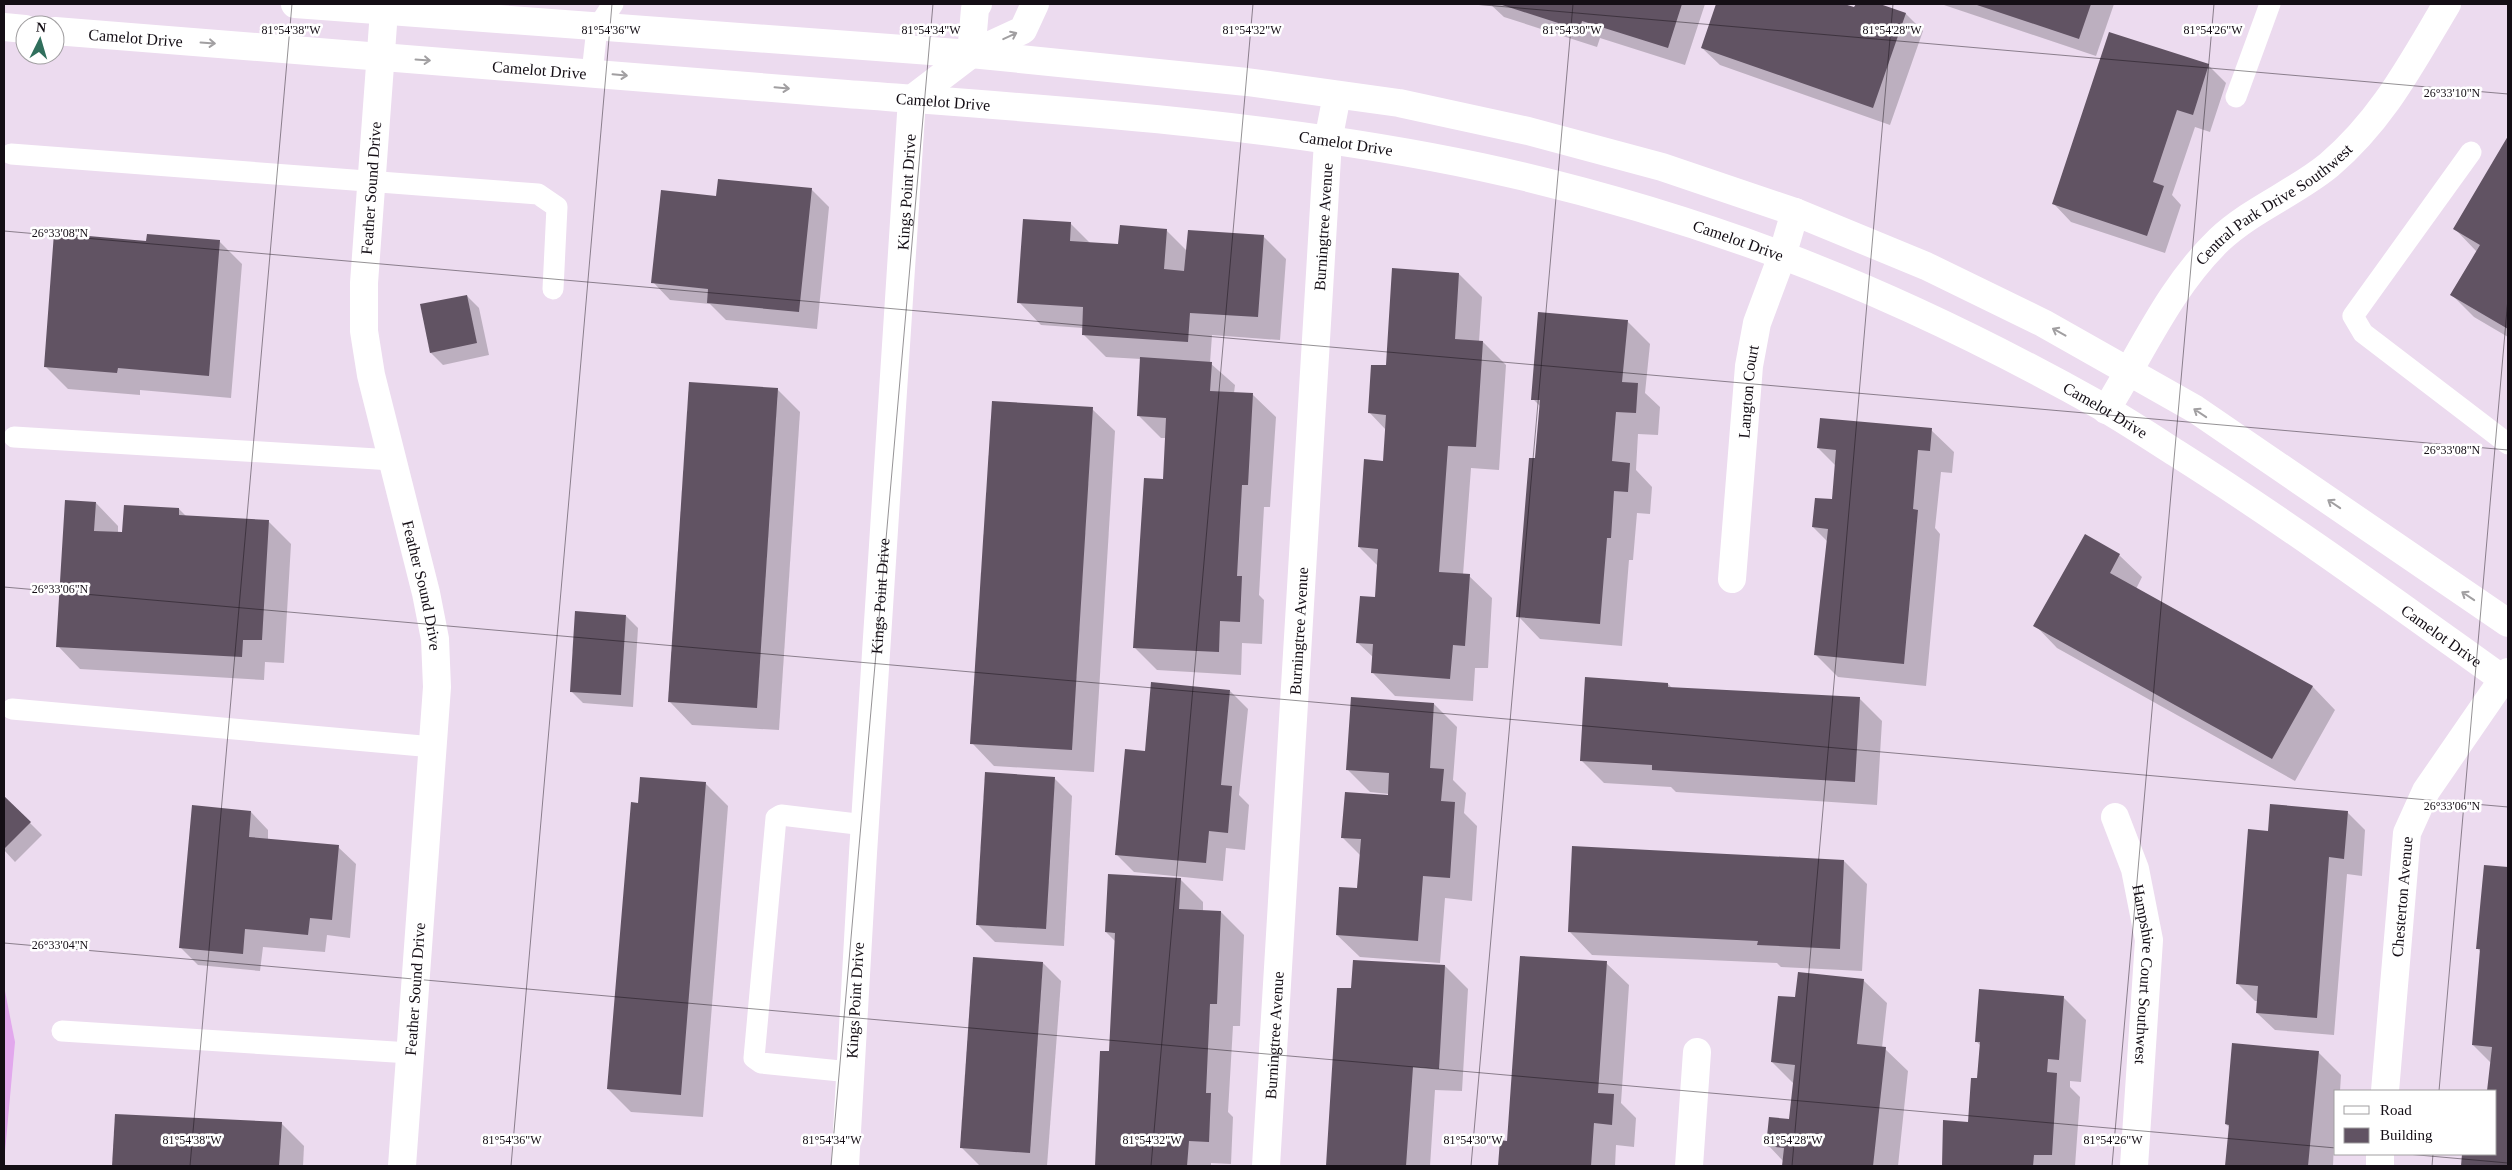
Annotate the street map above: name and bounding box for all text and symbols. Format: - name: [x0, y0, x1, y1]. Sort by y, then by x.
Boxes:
- north arrow: [15, 15, 65, 65]
- text: N: [35, 20, 47, 35]
- text: 81°54'38"W: [261, 23, 321, 37]
- text: 81°54'36"W: [581, 23, 641, 37]
- text: 81°54'34"W: [901, 23, 961, 37]
- text: 81°54'32"W: [1222, 23, 1282, 37]
- text: 81°54'30"W: [1542, 23, 1602, 37]
- text: 81°54'28"W: [1862, 23, 1922, 37]
- text: 81°54'26"W: [2183, 23, 2243, 37]
- street label: Camelot Drive: [88, 25, 184, 50]
- one-way arrow: [1002, 31, 1017, 41]
- one-way arrow: [200, 39, 216, 48]
- one-way arrow: [414, 55, 430, 65]
- street label: Camelot Drive: [492, 57, 587, 82]
- one-way arrow: [611, 71, 627, 80]
- one-way arrow: [773, 84, 789, 93]
- text: 26°33'10"N: [2424, 86, 2481, 100]
- street label: Camelot Drive: [895, 89, 991, 113]
- street label: Feather Sound Drive: [358, 121, 384, 255]
- street label: Camelot Drive: [1298, 127, 1394, 159]
- street label: Kings Point Drive: [894, 133, 918, 251]
- street label: Central Park Drive Southwest: [2192, 140, 2356, 268]
- street label: Burningtree Avenue: [1310, 162, 1335, 291]
- street label: Camelot Drive: [1691, 217, 1786, 264]
- text: 26°33'08"N: [32, 226, 89, 240]
- one-way arrow: [2051, 327, 2066, 337]
- street label: Langton Court: [1735, 343, 1761, 439]
- street label: Camelot Drive: [2060, 379, 2151, 441]
- one-way arrow: [2193, 407, 2207, 417]
- text: 26°33'08"N: [2424, 443, 2481, 457]
- one-way arrow: [2327, 499, 2341, 509]
- street label: Feather Sound Drive: [399, 518, 444, 651]
- street label: Kings Point Drive: [867, 537, 892, 655]
- street label: Burningtree Avenue: [1286, 566, 1311, 695]
- text: 26°33'06"N: [32, 582, 89, 596]
- one-way arrow: [2461, 591, 2475, 601]
- street label: Camelot Drive: [2398, 601, 2485, 670]
- text: 26°33'06"N: [2424, 799, 2481, 813]
- street label: Chesterton Avenue: [2388, 836, 2415, 958]
- street label: Hampshire Court Southwest: [2130, 883, 2158, 1065]
- street label: Feather Sound Drive: [402, 922, 428, 1056]
- text: 26°33'04"N: [32, 938, 89, 952]
- street label: Kings Point Drive: [843, 942, 866, 1059]
- street label: Burningtree Avenue: [1262, 971, 1286, 1100]
- legend: [2334, 1090, 2497, 1155]
- text: Road: [2380, 1102, 2412, 1118]
- text: Building: [2380, 1127, 2433, 1143]
- text: 81°54'38"W: [162, 1133, 222, 1147]
- text: 81°54'36"W: [482, 1133, 542, 1147]
- text: 81°54'34"W: [802, 1133, 862, 1147]
- text: 81°54'32"W: [1122, 1133, 1182, 1147]
- text: 81°54'30"W: [1443, 1133, 1503, 1147]
- text: 81°54'28"W: [1763, 1133, 1823, 1147]
- text: 81°54'26"W: [2083, 1133, 2143, 1147]

